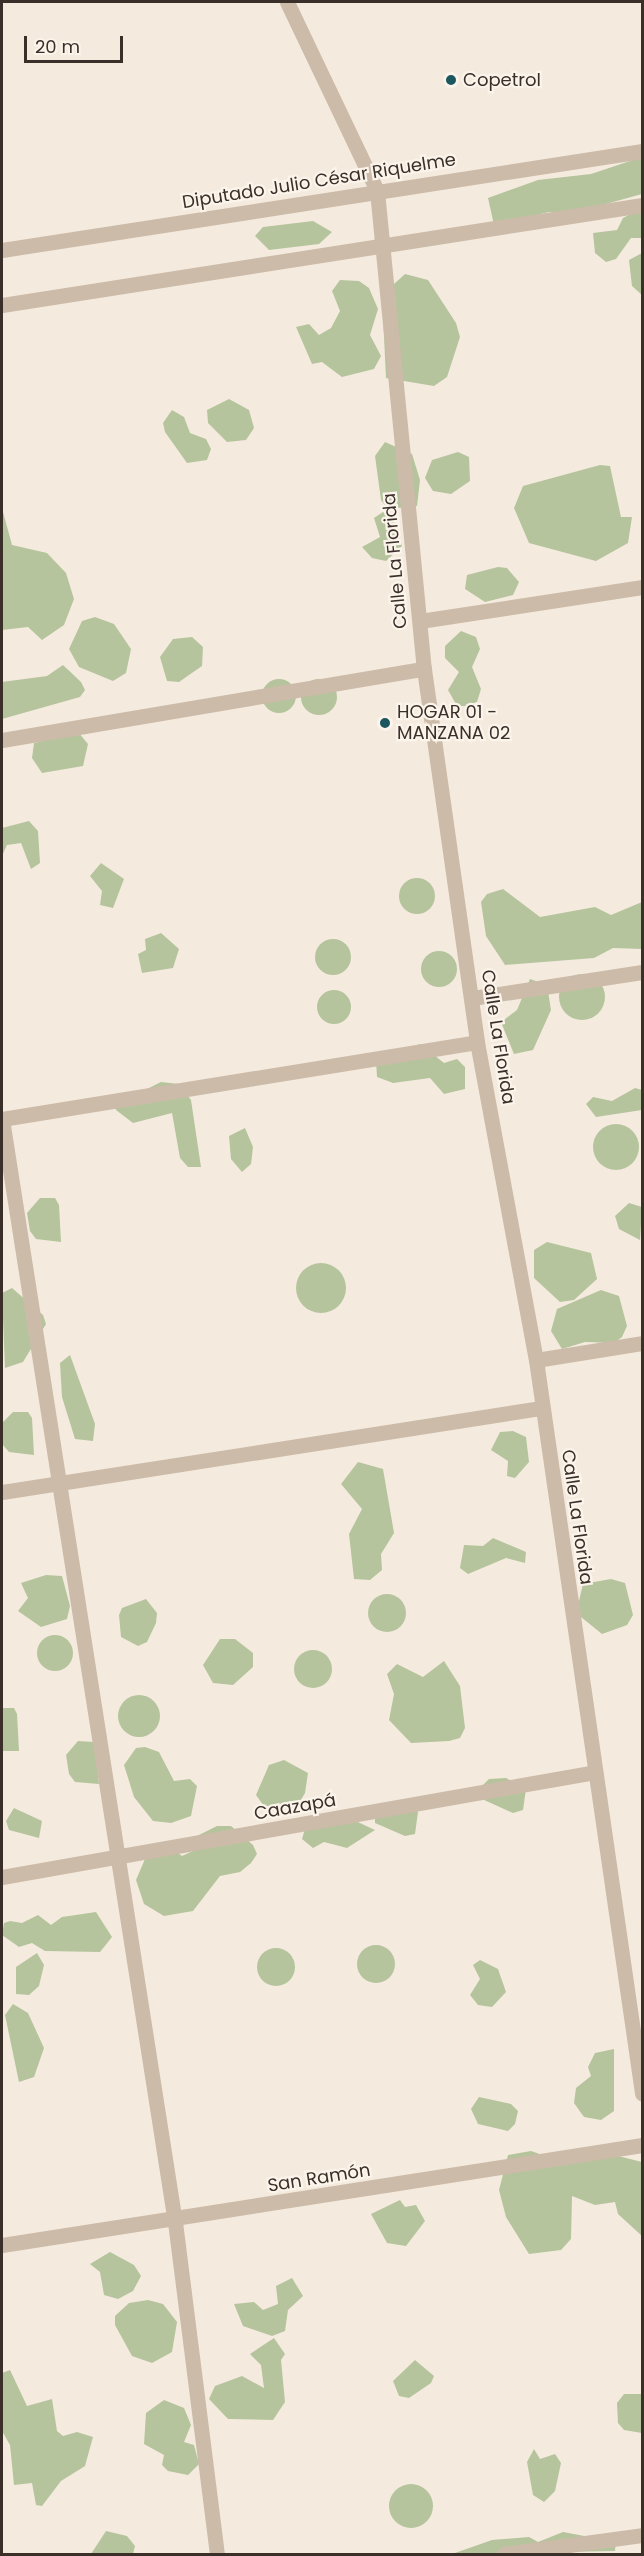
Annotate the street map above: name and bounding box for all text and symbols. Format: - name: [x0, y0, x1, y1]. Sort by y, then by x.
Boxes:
- scale bar: [27, 24, 126, 62]
- text: 20 m: [35, 34, 80, 59]
- place label: Copetrol: [463, 69, 541, 91]
- marker: Copetrol: [444, 73, 458, 87]
- street label: Diputado Julio César Riquelme: [181, 149, 457, 213]
- street label: Calle La Florida: [378, 492, 412, 630]
- place label: HOGAR 01 - MANZANA 02: [397, 702, 510, 744]
- marker: HOGAR 01 - MANZANA 02: [378, 716, 392, 730]
- street label: Calle La Florida: [477, 968, 519, 1106]
- street label: Calle La Florida: [557, 1448, 597, 1586]
- street label: Caazapá: [252, 1789, 338, 1825]
- street label: San Ramón: [266, 2159, 372, 2197]

